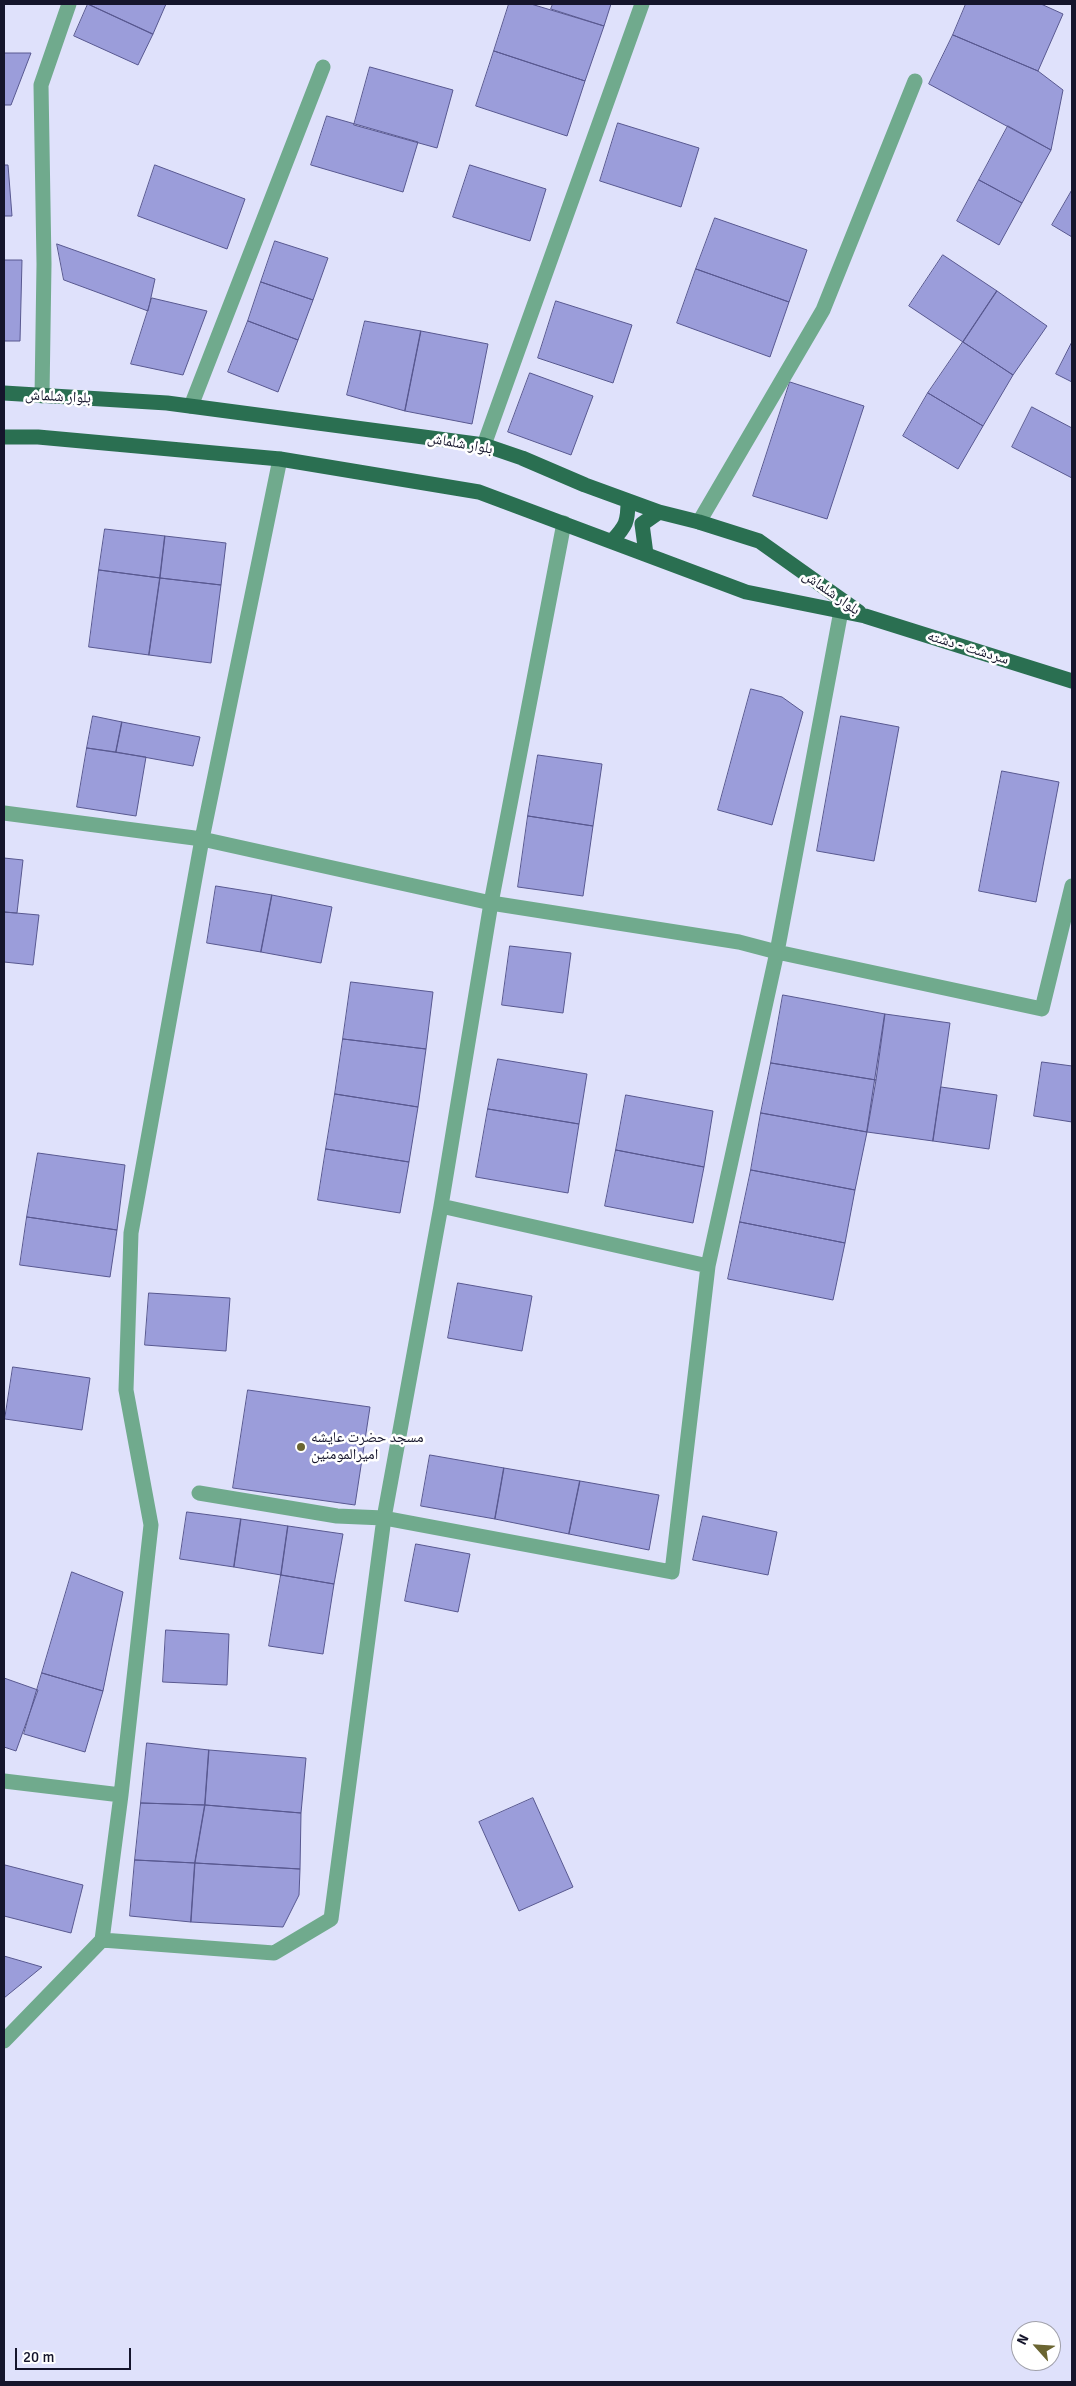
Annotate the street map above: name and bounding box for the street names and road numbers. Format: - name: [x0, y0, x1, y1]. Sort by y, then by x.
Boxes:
- street label: بلوار شلماش: [24, 386, 92, 408]
- street label: بلوار شلماش: [426, 429, 494, 459]
- street label: بلوار شلماش: [799, 567, 863, 619]
- street label: سردشت - دشته: [925, 627, 1011, 669]

